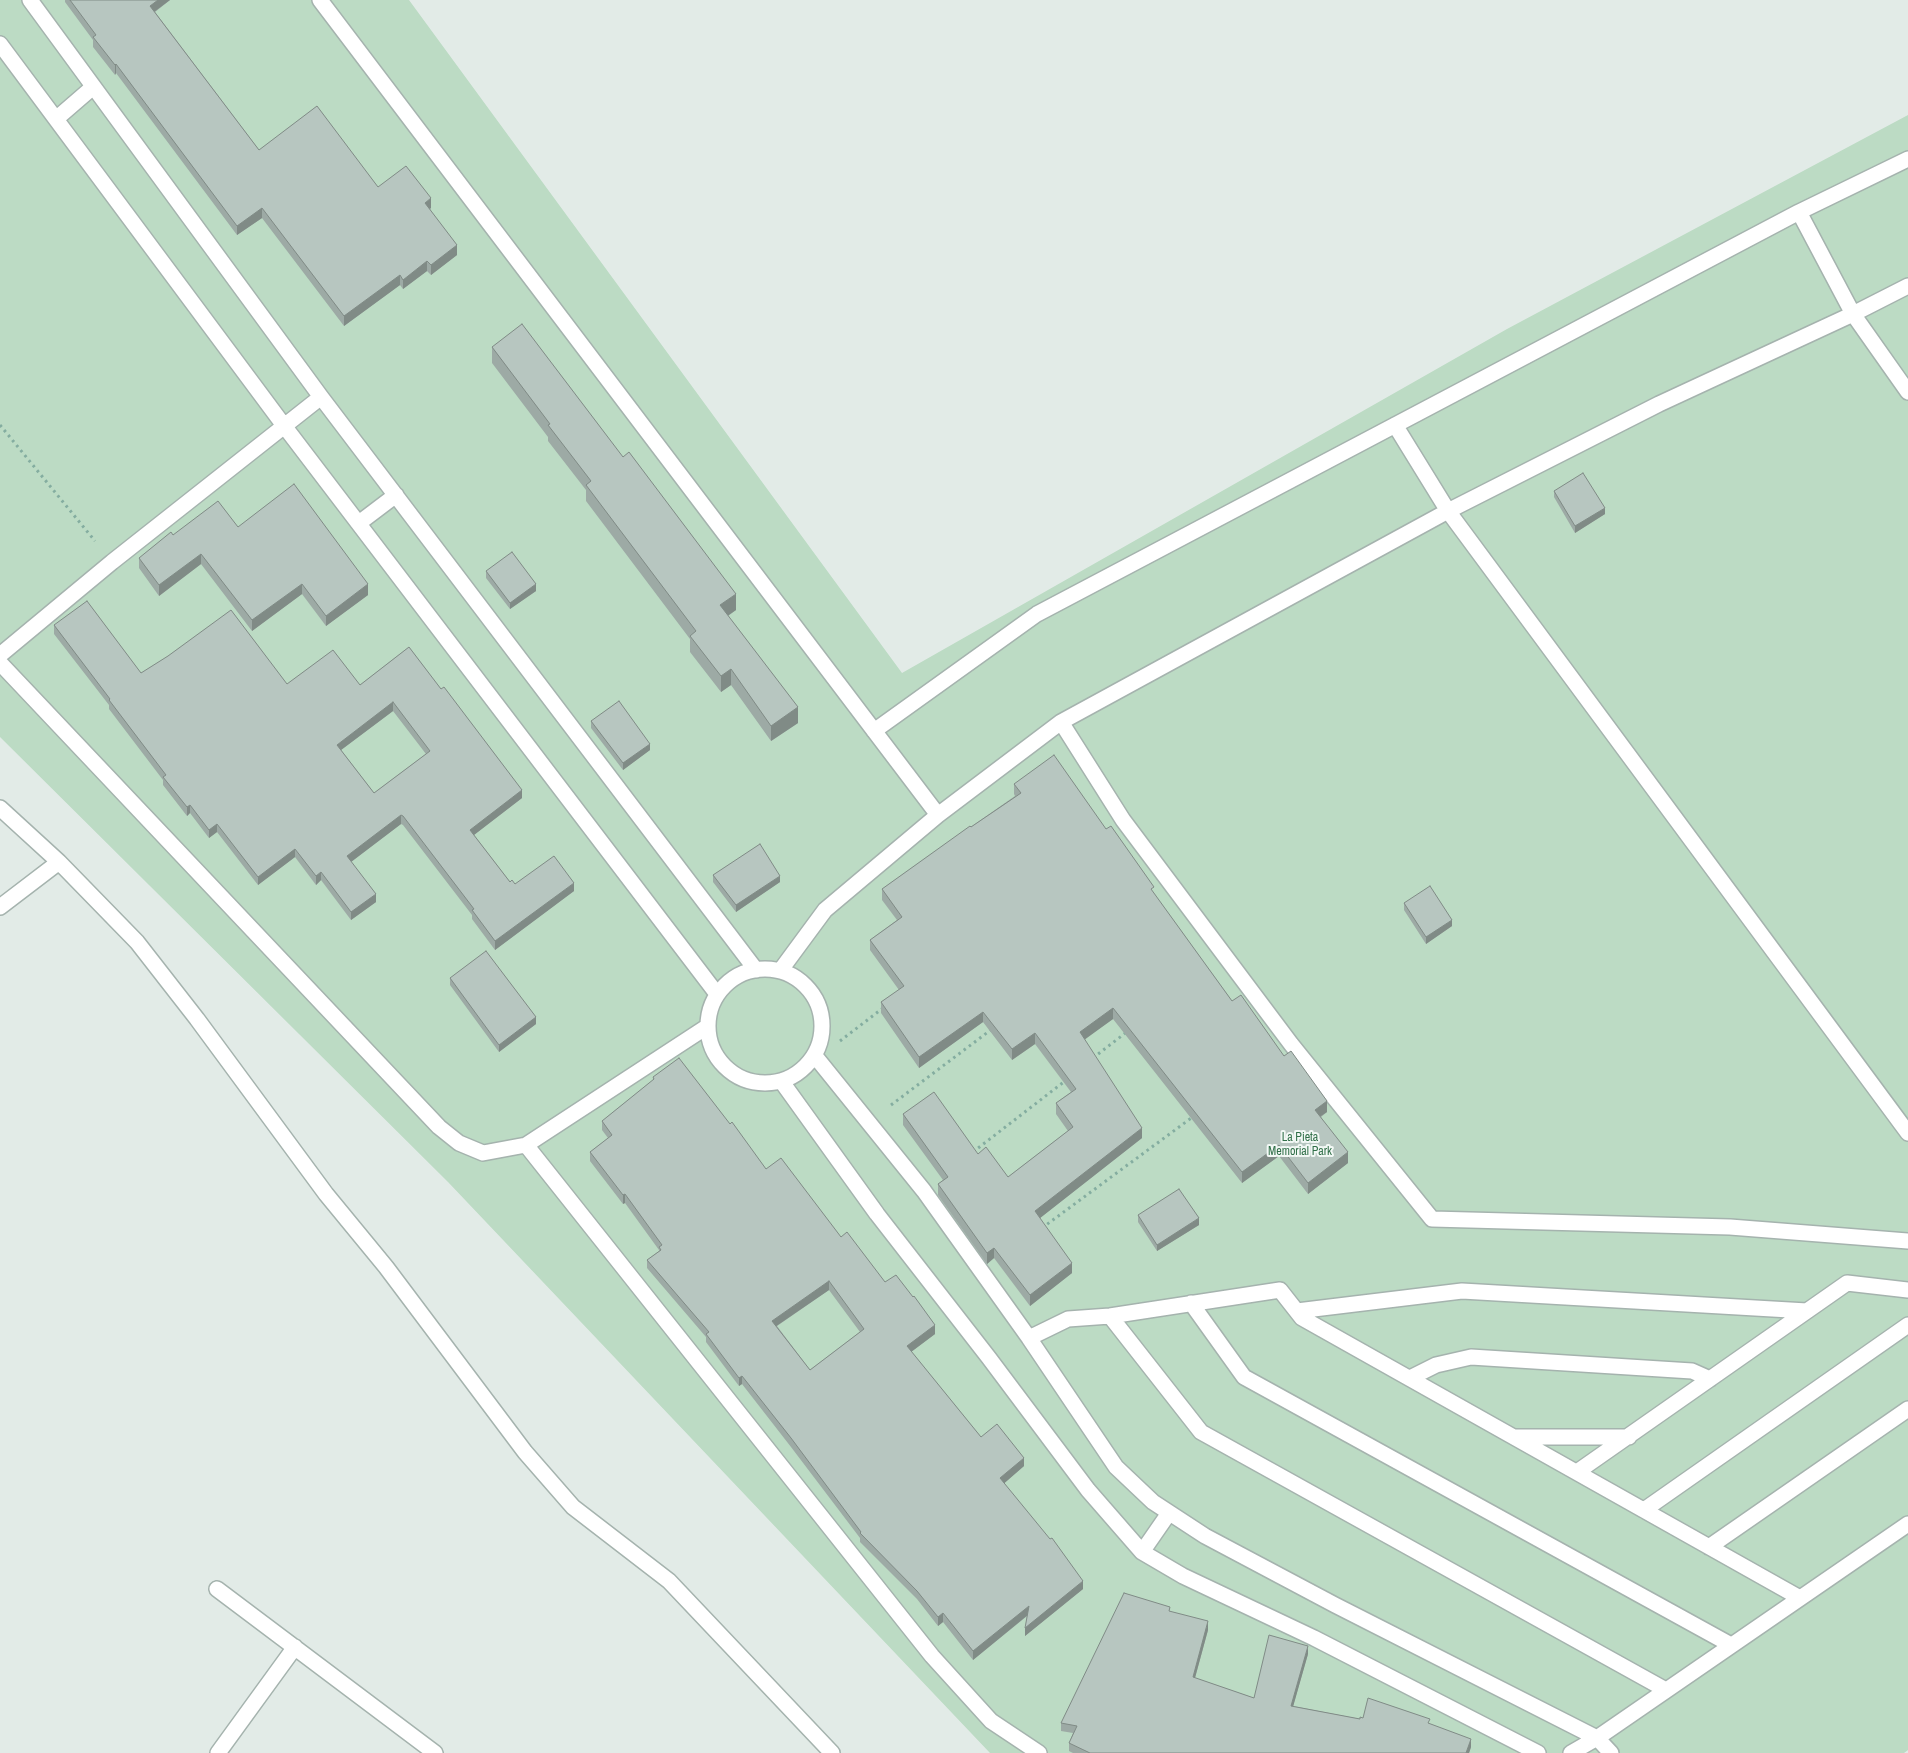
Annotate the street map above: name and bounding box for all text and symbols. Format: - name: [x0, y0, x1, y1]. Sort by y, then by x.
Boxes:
- park label: La Pieta Memorial Park: [1268, 1131, 1332, 1159]

